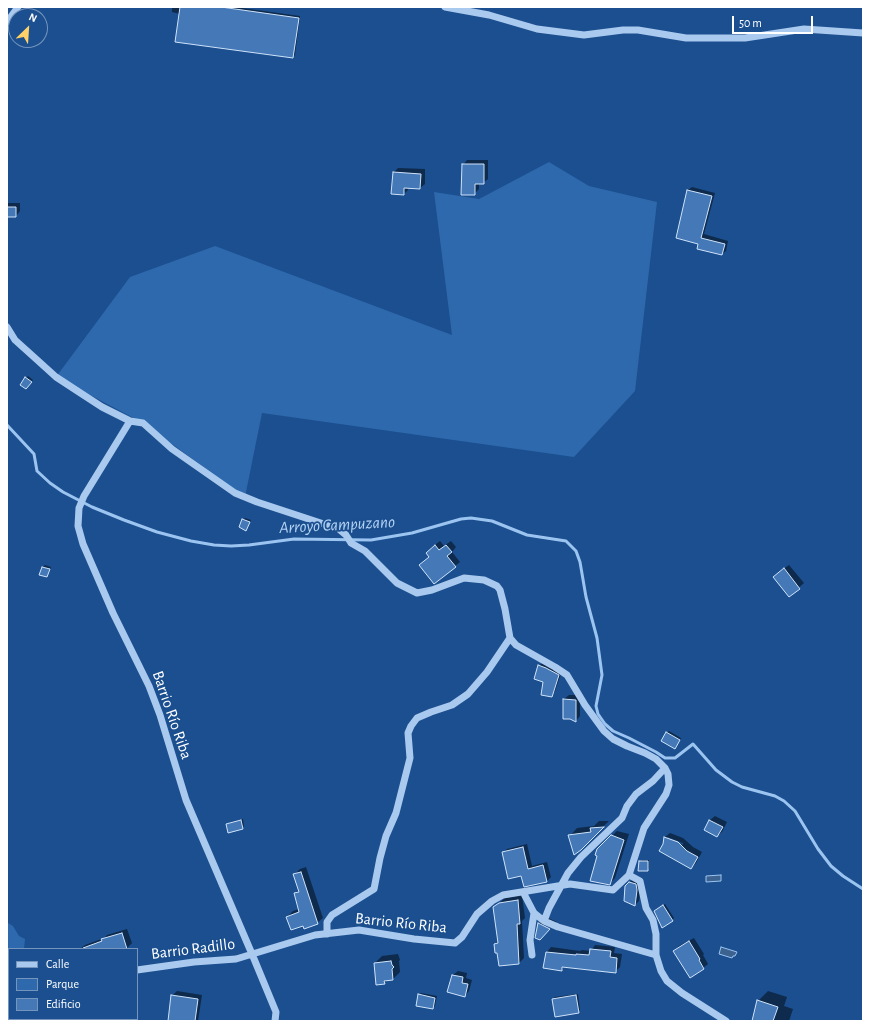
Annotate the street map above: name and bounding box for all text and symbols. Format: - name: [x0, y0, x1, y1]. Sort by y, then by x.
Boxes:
- north arrow: [8, 8, 48, 48]
- scale bar: [734, 8, 815, 34]
- text: N: [27, 11, 39, 24]
- text: 50 m: [739, 17, 762, 29]
- water label: Arroyo Campuzano: [279, 512, 395, 538]
- street label: Barrio Río Riba: [148, 668, 196, 762]
- street label: Barrio Río Riba: [354, 909, 448, 937]
- street label: Barrio Radillo: [150, 934, 236, 964]
- legend: [8, 948, 138, 1020]
- text: Calle: [46, 958, 69, 970]
- text: Parque: [46, 978, 79, 990]
- text: Edificio: [46, 998, 81, 1010]

